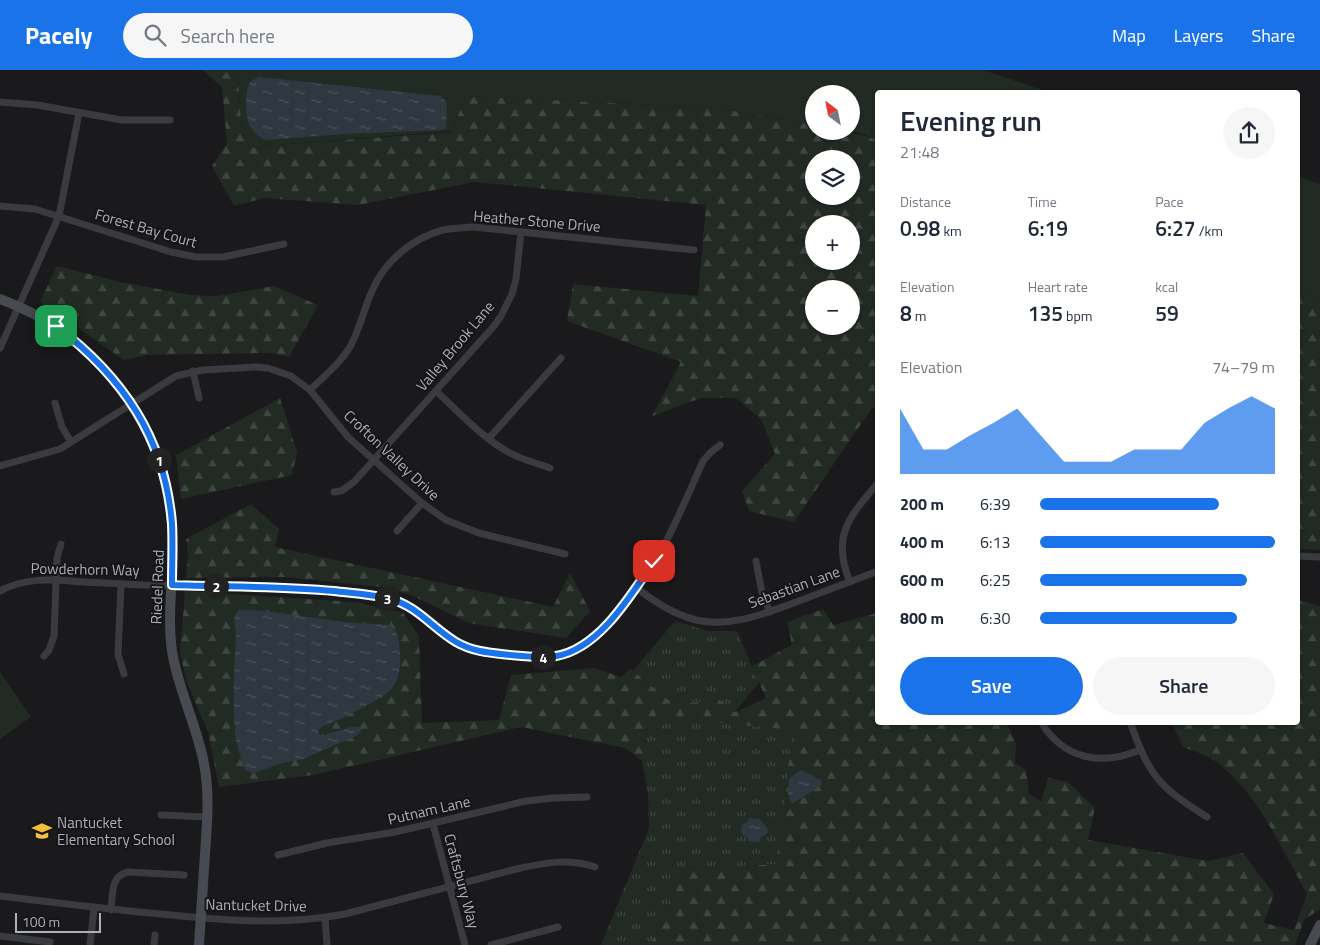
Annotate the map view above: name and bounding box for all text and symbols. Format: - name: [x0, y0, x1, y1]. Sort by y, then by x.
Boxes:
- search box: [123, 13, 473, 58]
- text: Pacely: [25, 17, 93, 53]
- icon: search: [141, 21, 169, 49]
- text: Search here: [181, 21, 275, 50]
- text: Map: [1112, 22, 1146, 49]
- text: Layers: [1174, 22, 1223, 49]
- text: Share: [1251, 22, 1295, 49]
- north arrow: [805, 85, 860, 140]
- map controls: [805, 85, 860, 335]
- text: Evening run: [900, 99, 1042, 142]
- button: share: [1223, 107, 1275, 159]
- text: 21:48: [900, 140, 939, 164]
- button: layers: [805, 150, 860, 205]
- text: Distance: [900, 191, 951, 212]
- text: Time: [1028, 191, 1057, 212]
- text: Pace: [1155, 191, 1184, 212]
- street label: Forest Bay Court: [92, 202, 200, 254]
- street label: Heather Stone Drive: [473, 204, 601, 238]
- text: 0.98: [900, 212, 940, 244]
- text: 6:19: [1028, 212, 1068, 244]
- text: 6:27: [1155, 212, 1196, 244]
- button: +: [805, 215, 860, 270]
- text: km: [940, 220, 962, 241]
- text: /km: [1196, 220, 1223, 241]
- text: Elevation: [900, 276, 954, 297]
- text: Heart rate: [1028, 276, 1088, 297]
- text: kcal: [1155, 276, 1178, 297]
- button: −: [805, 280, 860, 335]
- street label: Valley Brook Lane: [410, 296, 500, 396]
- text: 8: [900, 297, 912, 329]
- text: 135: [1028, 297, 1063, 329]
- text: 59: [1155, 297, 1179, 329]
- pin: [35, 305, 77, 347]
- text: m: [912, 305, 927, 326]
- text: bpm: [1063, 305, 1092, 326]
- icon: arrive: [42, 312, 70, 340]
- text: Elevation: [900, 355, 962, 379]
- text: 74–79 m: [1212, 355, 1275, 379]
- street label: Crofton Valley Drive: [339, 404, 445, 506]
- pin: 1: [146, 448, 172, 472]
- text: 1: [156, 450, 163, 471]
- text: 200 m: [900, 492, 944, 516]
- text: 6:39: [980, 492, 1010, 516]
- text: 400 m: [900, 530, 944, 554]
- text: 6:13: [980, 530, 1010, 554]
- pin: [633, 540, 675, 582]
- icon: check: [640, 547, 668, 575]
- street label: Riedel Road: [144, 549, 170, 625]
- street label: Powderhorn Way: [30, 557, 140, 581]
- street label: Sebastian Lane: [745, 560, 843, 614]
- text: 600 m: [900, 568, 944, 592]
- text: 6:25: [980, 568, 1010, 592]
- pin: 2: [204, 574, 228, 598]
- text: 2: [213, 576, 220, 597]
- pin: 3: [374, 586, 400, 610]
- text: 3: [384, 588, 391, 609]
- text: 800 m: [900, 606, 944, 630]
- text: 6:30: [980, 606, 1010, 630]
- pin: 4: [530, 644, 556, 670]
- text: 4: [540, 647, 547, 668]
- button: Save: [900, 657, 1083, 715]
- button: Share: [1093, 657, 1275, 715]
- street label: Putnam Lane: [386, 789, 472, 831]
- place label: Nantucket Elementary School: [57, 811, 175, 851]
- school or university icon: Nantucket Elementary School: [31, 820, 53, 842]
- street label: Craftsbury Way: [438, 831, 486, 931]
- street label: Nantucket Drive: [205, 893, 307, 917]
- scale bar: [15, 910, 101, 933]
- text: 100 m: [22, 911, 60, 932]

